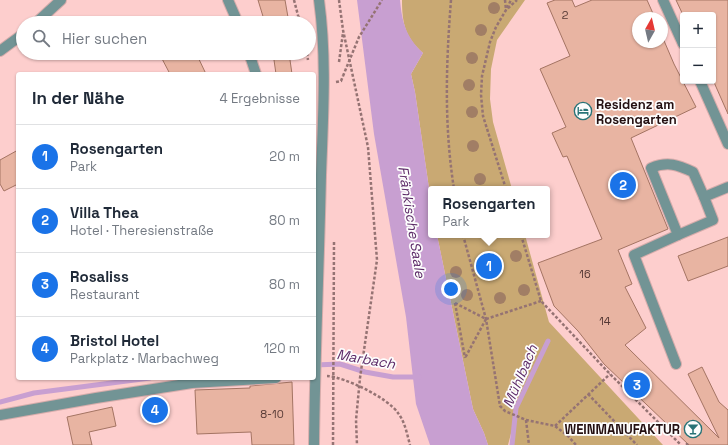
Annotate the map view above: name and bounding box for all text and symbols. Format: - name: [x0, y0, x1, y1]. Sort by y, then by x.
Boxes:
- house number: 2: [562, 8, 569, 22]
- north arrow: [632, 12, 668, 48]
- map controls: [680, 12, 716, 84]
- button: +: [680, 12, 716, 48]
- search box: [16, 16, 316, 60]
- icon: search: [30, 27, 52, 49]
- text: Hier suchen: [62, 29, 147, 48]
- button: −: [680, 48, 716, 84]
- text: In der Nähe: [32, 87, 124, 109]
- text: 4 Ergebnisse: [220, 90, 300, 107]
- place label: Residenz am Rosengarten: [596, 96, 677, 128]
- hotel icon: Residenz am Rosengarten: [573, 101, 593, 121]
- text: Rosengarten: [70, 139, 163, 158]
- text: 1: [42, 148, 48, 165]
- text: 20 m: [269, 148, 300, 165]
- text: Park: [70, 158, 97, 175]
- water label: Fränkische Saale: [394, 165, 430, 280]
- pin: 2: [610, 170, 636, 200]
- popup: [428, 186, 550, 238]
- text: Rosengarten: [442, 194, 536, 213]
- text: Villa Thea: [70, 203, 139, 222]
- text: 2: [41, 212, 49, 229]
- text: 80 m: [269, 212, 300, 229]
- text: Park: [442, 213, 470, 230]
- text: Hotel · Theresienstraße: [70, 222, 214, 239]
- pin: 1: [476, 251, 502, 281]
- text: Rosaliss: [70, 267, 129, 286]
- house number: 16: [579, 267, 591, 281]
- text: 3: [41, 276, 49, 293]
- text: 80 m: [269, 276, 300, 293]
- your location: [441, 279, 461, 299]
- text: Restaurant: [70, 286, 140, 303]
- house number: 14: [599, 314, 611, 328]
- text: Bristol Hotel: [70, 331, 159, 350]
- text: 4: [41, 340, 49, 357]
- text: 120 m: [264, 340, 300, 357]
- water label: Mühlbach: [499, 341, 541, 410]
- water label: Marbach: [335, 345, 397, 373]
- text: Parkplatz · Marbachweg: [70, 350, 219, 367]
- pin: 3: [624, 370, 650, 400]
- pin: 4: [142, 395, 168, 425]
- house number: 8-10: [260, 407, 284, 421]
- bar icon: WEINMANUFAKTUR: [683, 419, 703, 439]
- place label: WEINMANUFAKTUR: [564, 421, 680, 438]

